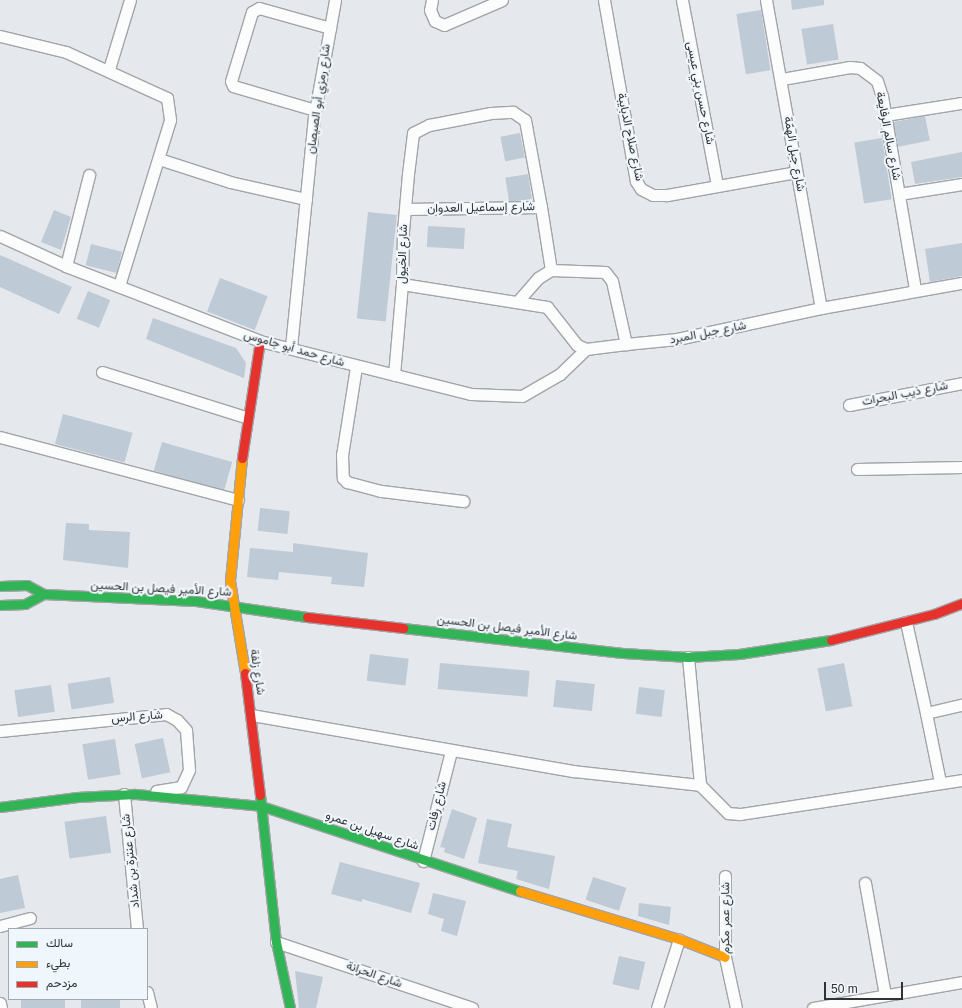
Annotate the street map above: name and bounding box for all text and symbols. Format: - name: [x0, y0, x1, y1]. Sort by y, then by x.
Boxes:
- street label: شارع حسن بني عيسى: [683, 40, 717, 146]
- street label: شارع رمزي أبو الصيصان: [304, 43, 334, 155]
- street label: شارع سالم الرفايعة: [872, 90, 904, 182]
- street label: شارع صلاح الدبايبة: [614, 92, 646, 182]
- street label: شارع جبل الهمّة: [780, 115, 808, 193]
- street label: شارع إسماعيل العدوان: [427, 200, 535, 216]
- street label: شارع الخيول: [395, 224, 411, 284]
- street label: شارع جبل المبرد: [668, 319, 748, 347]
- street label: شارع حمد أبو جاموس: [242, 328, 346, 370]
- street label: شارع ذيب البحرات: [861, 379, 949, 409]
- street label: شارع الأمير فيصل بن الحسين: [90, 578, 232, 600]
- street label: شارع الأمير فيصل بن الحسين: [436, 612, 578, 644]
- street label: شارع زلفة: [246, 648, 268, 696]
- street label: شارع الرس: [111, 708, 163, 726]
- street label: شارع رفات: [424, 780, 450, 832]
- street label: شارع سهيل بن عمرو: [324, 808, 420, 854]
- street label: شارع عنترة بن شداد: [119, 813, 143, 909]
- street label: شارع عمر مكرم: [719, 882, 733, 954]
- legend: [8, 928, 148, 1000]
- text: سالك: [46, 936, 73, 950]
- text: بطيء: [46, 956, 70, 970]
- street label: شارع الحرانة: [344, 959, 404, 991]
- scale bar: [826, 974, 905, 1000]
- text: مزدحم: [46, 976, 77, 990]
- text: 50 m: [831, 982, 858, 996]

